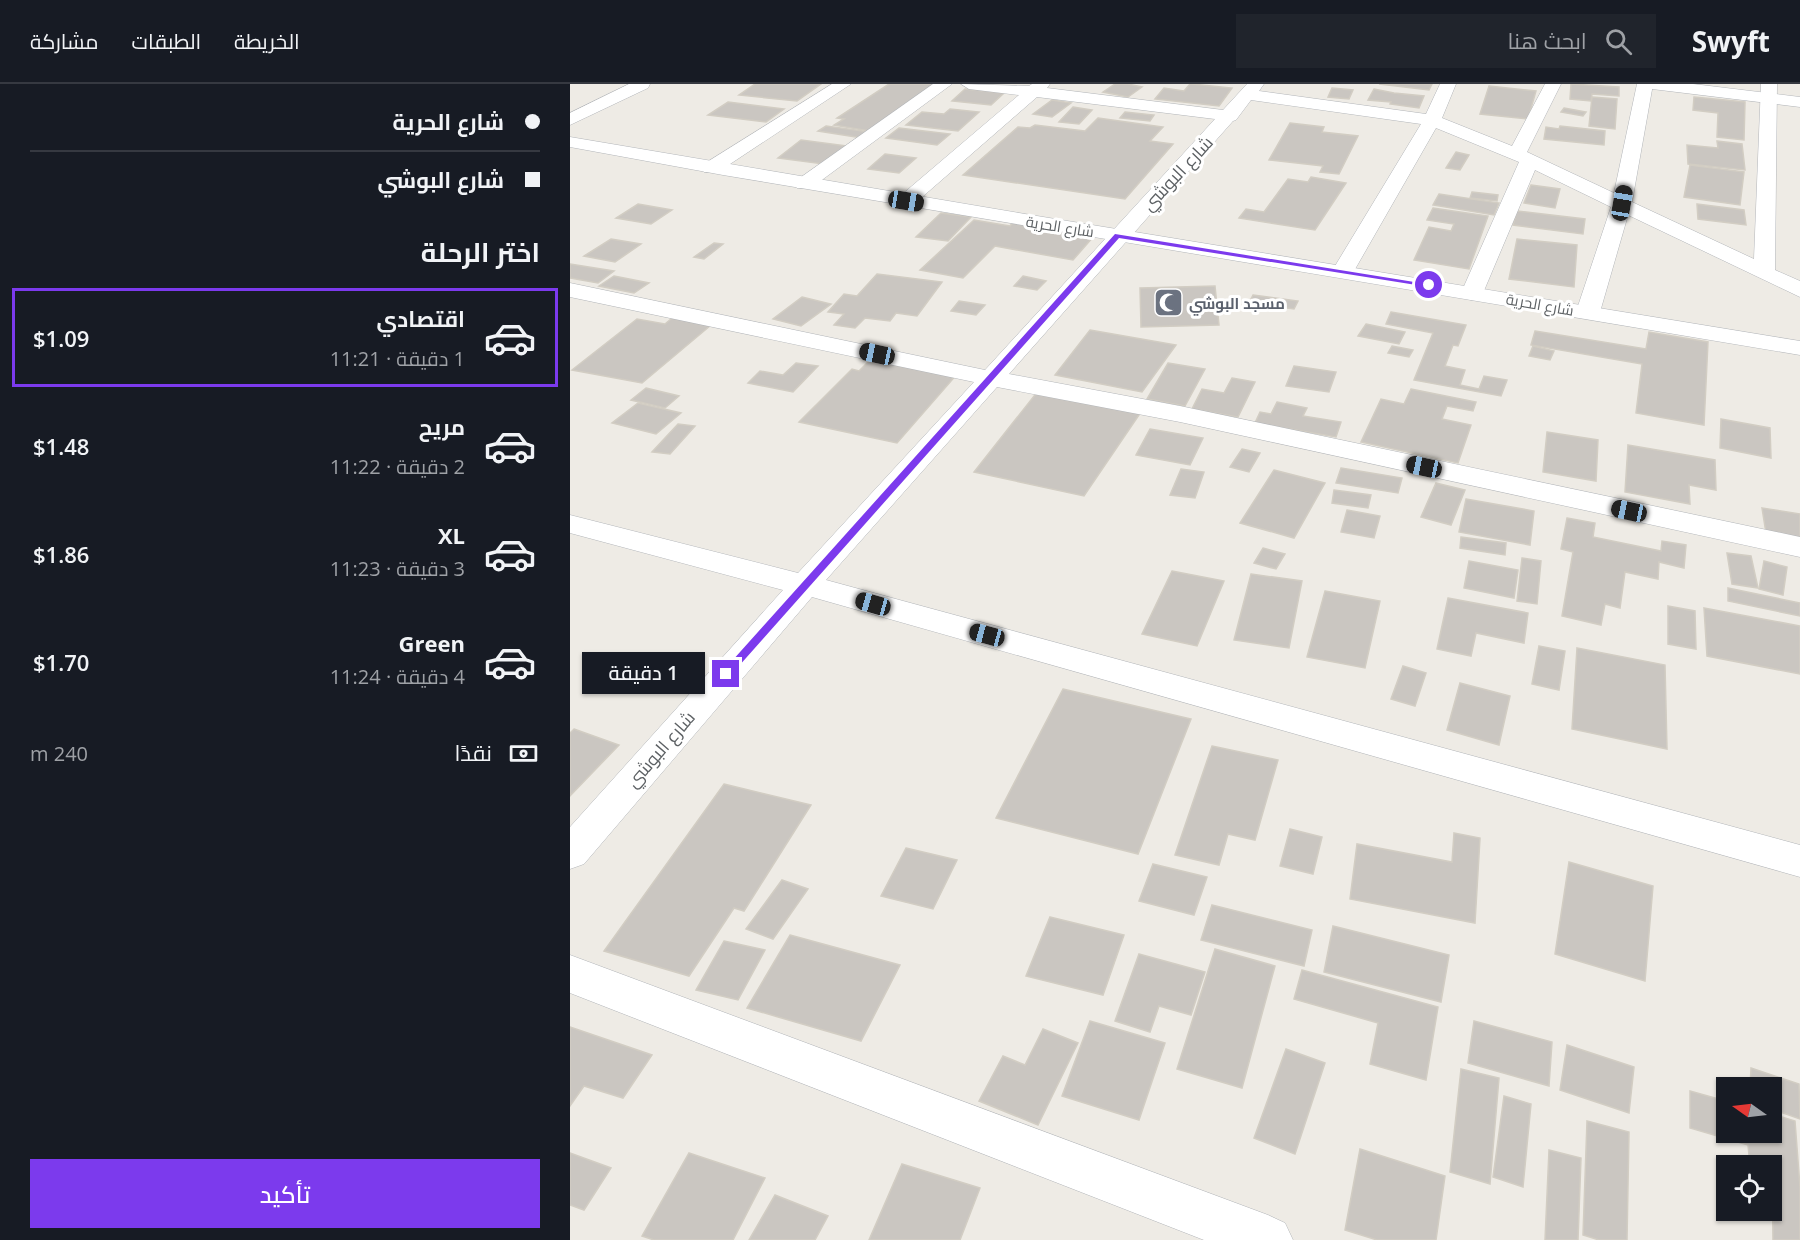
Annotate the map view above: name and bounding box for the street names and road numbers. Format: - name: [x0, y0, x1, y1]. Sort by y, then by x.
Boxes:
- street label: شارع البوشي: [1136, 130, 1219, 217]
- street label: شارع الحرية: [1024, 211, 1095, 243]
- street label: شارع الحرية: [1504, 288, 1575, 322]
- street label: شارع البوشي: [620, 706, 701, 794]

